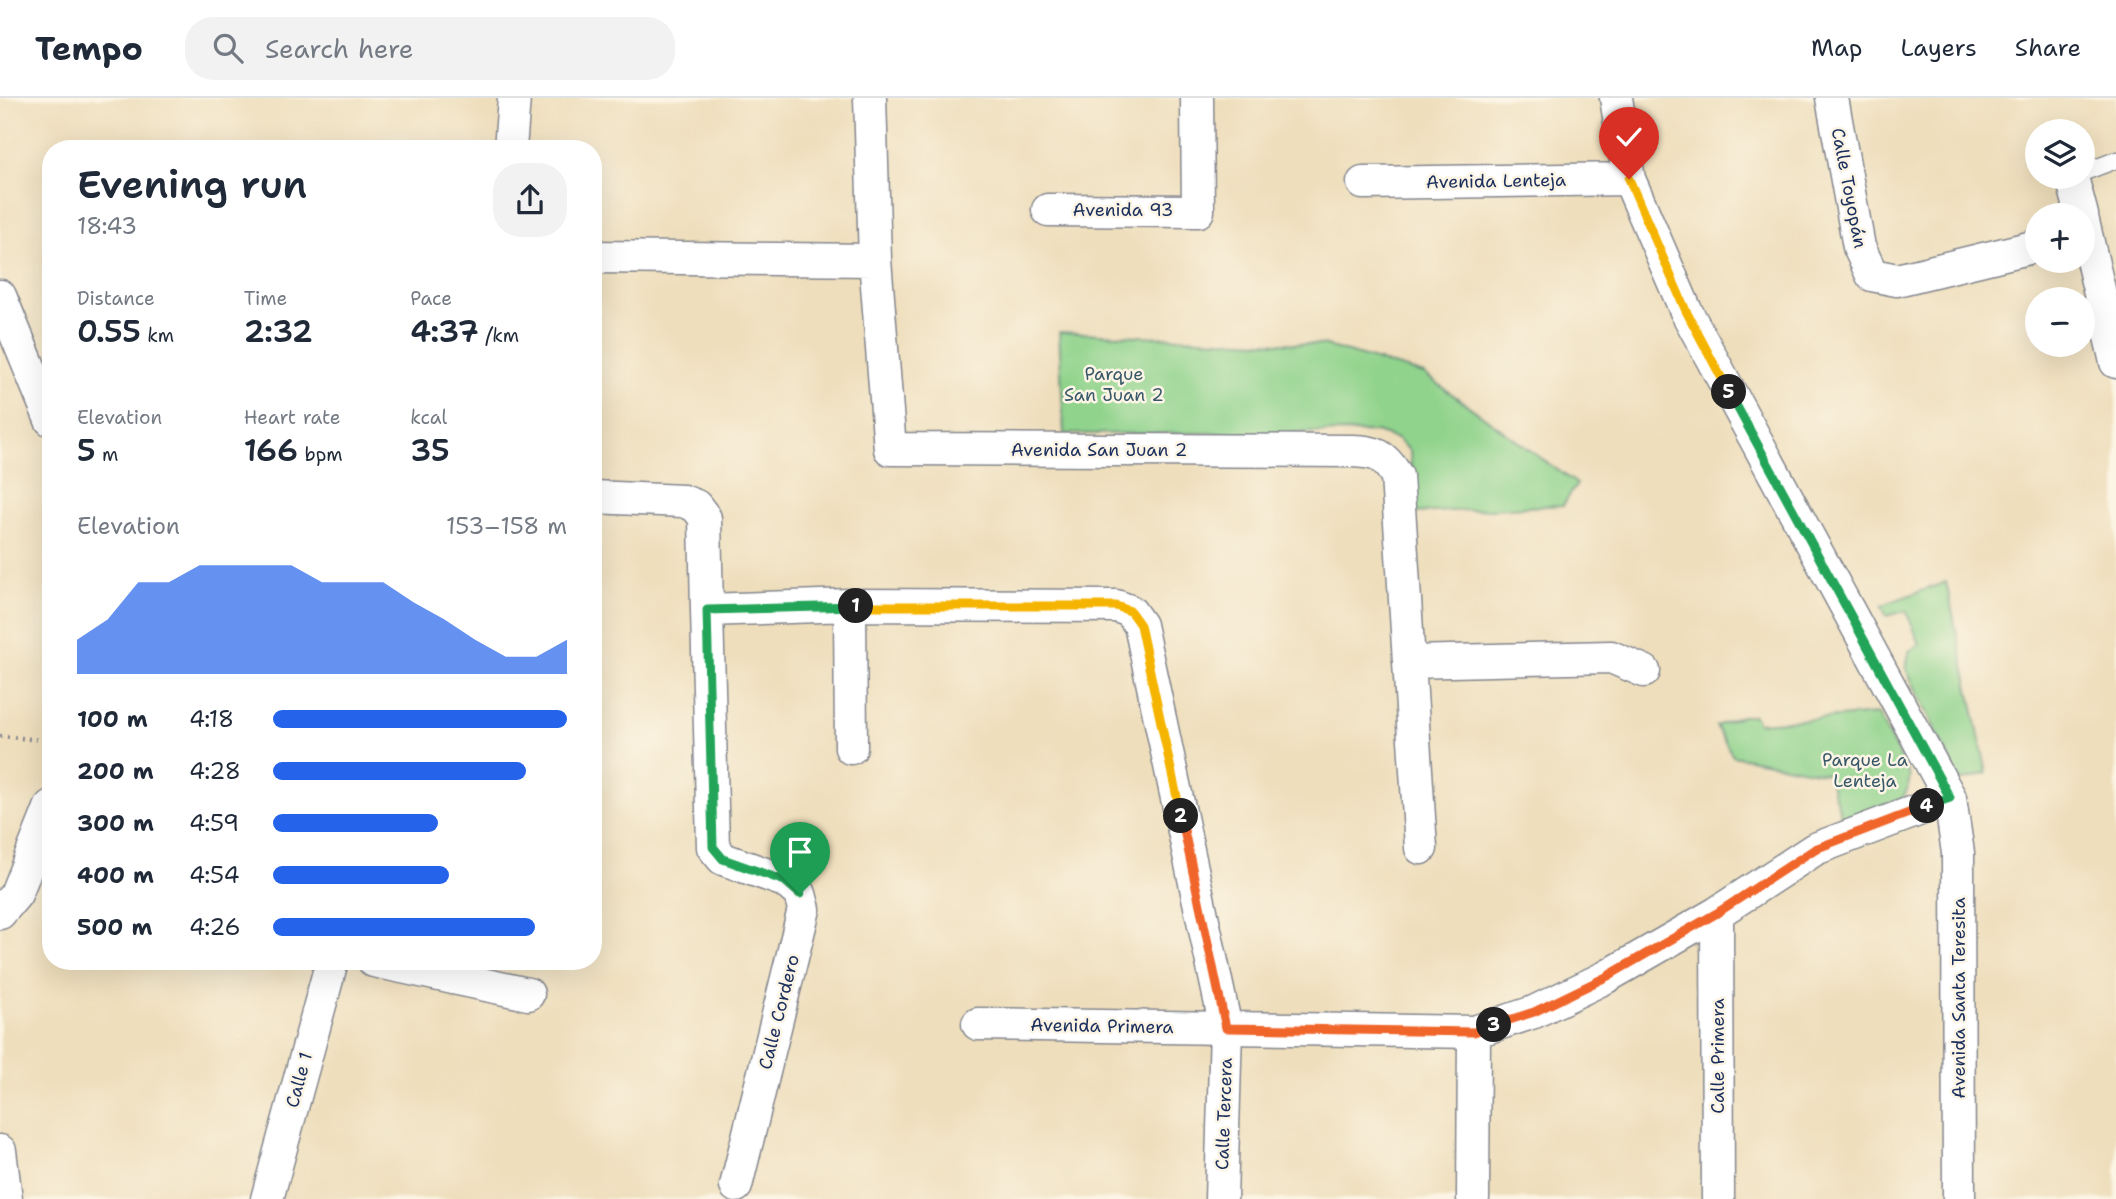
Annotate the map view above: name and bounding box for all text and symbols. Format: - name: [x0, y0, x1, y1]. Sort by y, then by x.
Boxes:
- search box: [185, 17, 675, 80]
- text: Tempo: [35, 26, 143, 71]
- icon: search: [209, 29, 247, 67]
- text: Search here: [265, 31, 414, 66]
- text: Map: [1811, 32, 1862, 64]
- text: Layers: [1900, 32, 1977, 64]
- text: Share: [2015, 32, 2081, 64]
- pin: [1599, 107, 1659, 179]
- icon: check: [1610, 118, 1648, 156]
- map controls: [2025, 119, 2095, 357]
- button: layers: [2025, 119, 2095, 189]
- street label: Calle Toyopán: [1826, 126, 1872, 250]
- text: Evening run: [77, 159, 307, 210]
- button: share: [493, 163, 567, 237]
- street label: Avenida Lenteja: [1426, 168, 1566, 194]
- street label: Avenida 93: [1073, 198, 1173, 222]
- button: +: [2025, 203, 2095, 273]
- text: 18:43: [77, 211, 137, 241]
- text: Distance: [77, 286, 155, 311]
- text: Time: [244, 286, 287, 311]
- text: Pace: [410, 286, 452, 311]
- button: −: [2025, 287, 2095, 357]
- text: 0.55: [77, 311, 141, 352]
- text: 2:32: [244, 311, 313, 352]
- text: 4:37: [410, 311, 479, 352]
- text: km: [141, 323, 174, 348]
- text: /km: [479, 323, 519, 348]
- park label: Parque San Juan 2: [1064, 362, 1164, 407]
- pin: 5: [1712, 374, 1746, 410]
- text: 5: [1723, 379, 1734, 404]
- text: Elevation: [77, 405, 162, 430]
- text: Heart rate: [244, 405, 340, 430]
- text: kcal: [410, 405, 447, 430]
- text: 5: [77, 430, 96, 471]
- text: 166: [244, 430, 298, 471]
- text: 35: [410, 430, 450, 471]
- street label: Avenida San Juan 2: [1011, 438, 1187, 462]
- text: m: [96, 442, 119, 467]
- text: bpm: [298, 442, 343, 467]
- text: Elevation: [77, 511, 180, 541]
- text: 153–158 m: [446, 511, 567, 541]
- pin: 1: [838, 588, 874, 624]
- text: 1: [851, 593, 860, 618]
- text: 100 m: [77, 704, 148, 734]
- text: 4:18: [189, 704, 234, 734]
- park label: Parque La Lenteja: [1822, 748, 1908, 793]
- text: 200 m: [77, 756, 154, 786]
- text: 4:28: [189, 756, 241, 786]
- pin: 4: [1910, 788, 1944, 824]
- text: 4: [1920, 793, 1933, 818]
- pin: 2: [1164, 798, 1198, 834]
- text: 2: [1174, 803, 1187, 828]
- text: 300 m: [77, 808, 154, 838]
- text: 4:59: [189, 808, 239, 838]
- pin: [770, 822, 830, 894]
- icon: arrive: [781, 833, 819, 871]
- text: 400 m: [77, 860, 154, 890]
- text: 4:54: [189, 860, 240, 890]
- street label: Avenida Santa Teresita: [1947, 897, 1971, 1099]
- text: 500 m: [77, 912, 152, 942]
- text: 4:26: [189, 912, 240, 942]
- street label: Calle Cordero: [753, 952, 805, 1072]
- street label: Calle Primera: [1706, 998, 1730, 1114]
- pin: 3: [1476, 1007, 1512, 1042]
- text: 3: [1487, 1012, 1500, 1037]
- street label: Avenida Primera: [1030, 1013, 1174, 1039]
- street label: Calle 1: [280, 1050, 318, 1110]
- street label: Calle Tercera: [1210, 1057, 1238, 1171]

